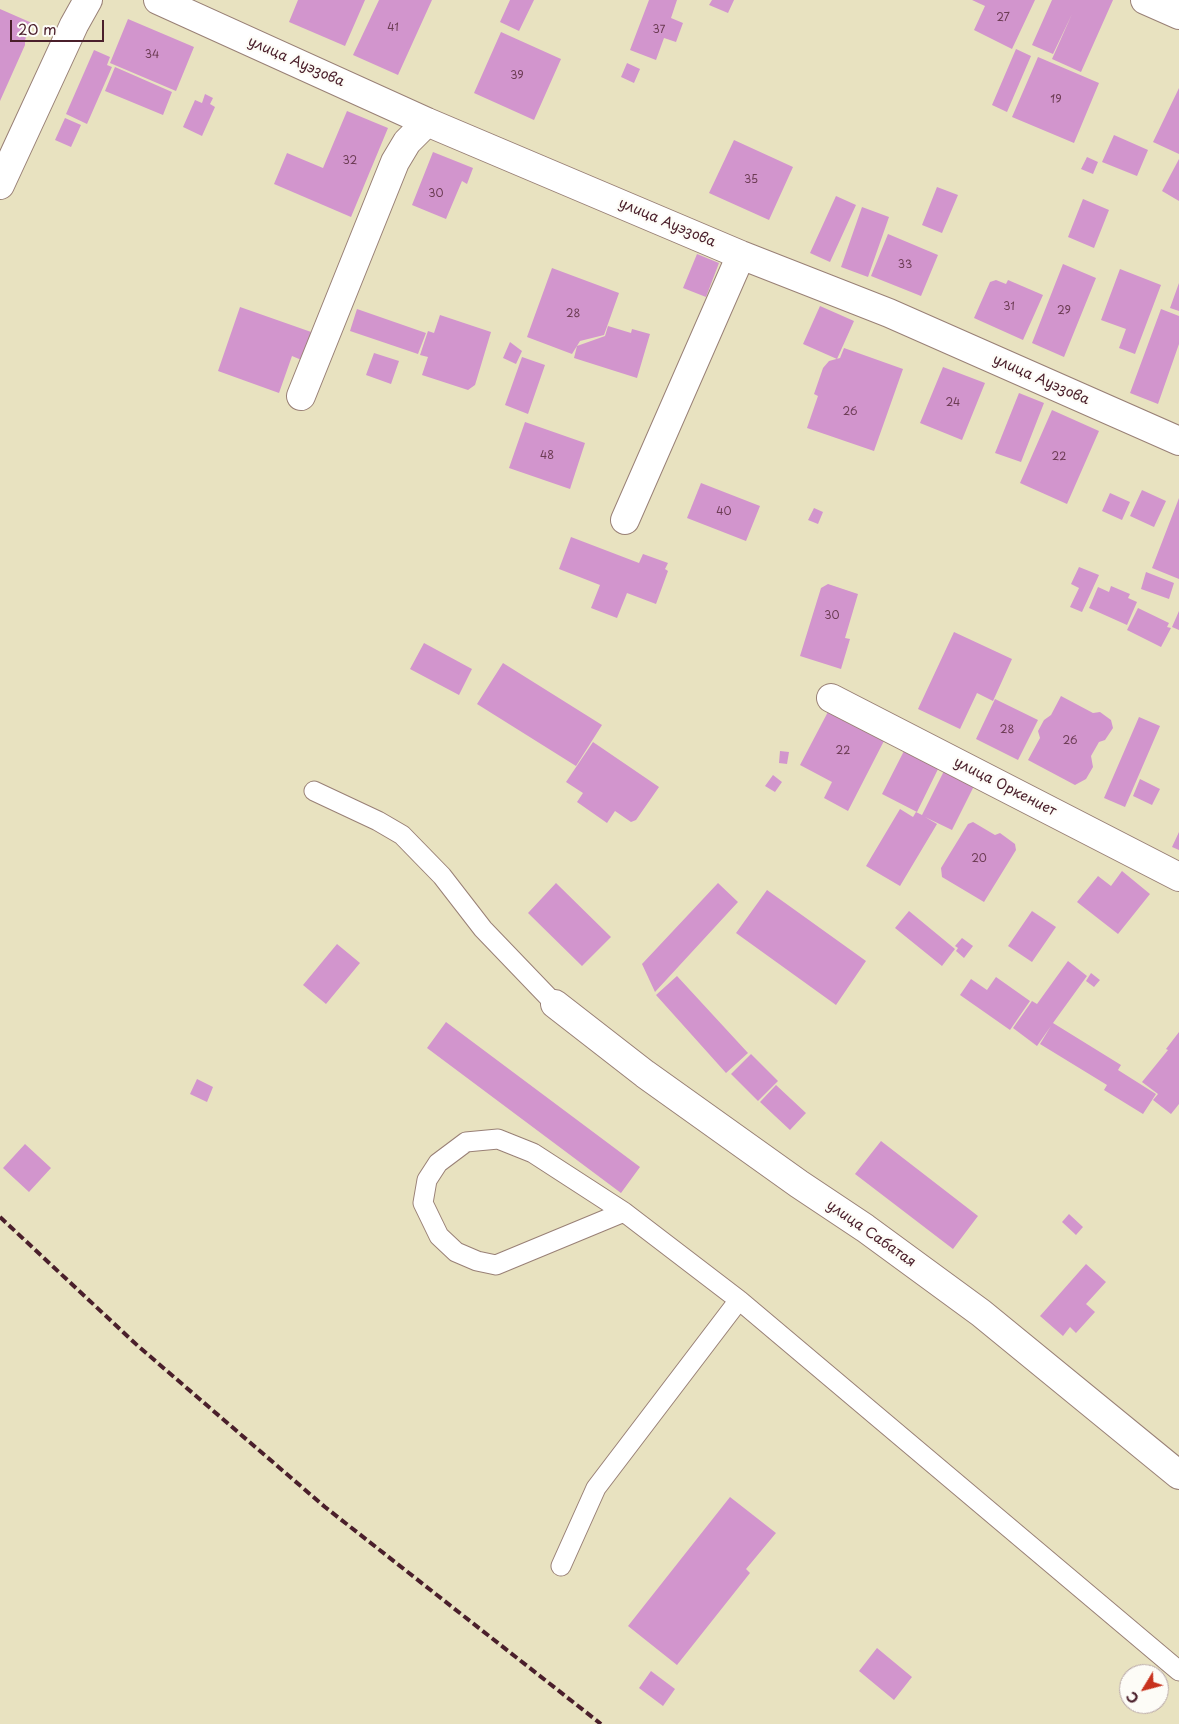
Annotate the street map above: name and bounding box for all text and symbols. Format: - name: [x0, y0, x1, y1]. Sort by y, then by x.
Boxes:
- scale bar: [12, 10, 106, 42]
- house number: 27: [996, 11, 1010, 25]
- text: 20 m: [18, 17, 57, 40]
- house number: 41: [387, 21, 399, 35]
- house number: 37: [653, 23, 665, 37]
- street label: улица Ауэзова: [245, 33, 347, 91]
- house number: 34: [145, 48, 159, 62]
- house number: 39: [510, 69, 524, 83]
- house number: 19: [1050, 93, 1062, 107]
- house number: 32: [343, 154, 357, 168]
- house number: 35: [744, 173, 758, 187]
- house number: 30: [428, 187, 444, 201]
- street label: улица Ауэзова: [616, 195, 718, 251]
- house number: 33: [898, 258, 912, 272]
- house number: 31: [1003, 300, 1015, 314]
- house number: 29: [1057, 304, 1071, 318]
- house number: 28: [566, 307, 580, 321]
- street label: улица Ауэзова: [990, 351, 1092, 409]
- house number: 24: [946, 396, 960, 410]
- house number: 26: [842, 405, 858, 419]
- house number: 48: [540, 449, 554, 463]
- house number: 22: [1052, 450, 1066, 464]
- house number: 40: [716, 505, 732, 519]
- house number: 30: [824, 609, 840, 623]
- house number: 28: [1000, 723, 1014, 737]
- house number: 26: [1062, 734, 1078, 748]
- house number: 22: [836, 744, 850, 758]
- street label: улица Оркениет: [951, 754, 1059, 820]
- house number: 20: [971, 852, 987, 866]
- street label: улица Сабатая: [823, 1197, 919, 1271]
- north arrow: [1119, 1664, 1169, 1714]
- text: С: [1121, 1687, 1144, 1708]

